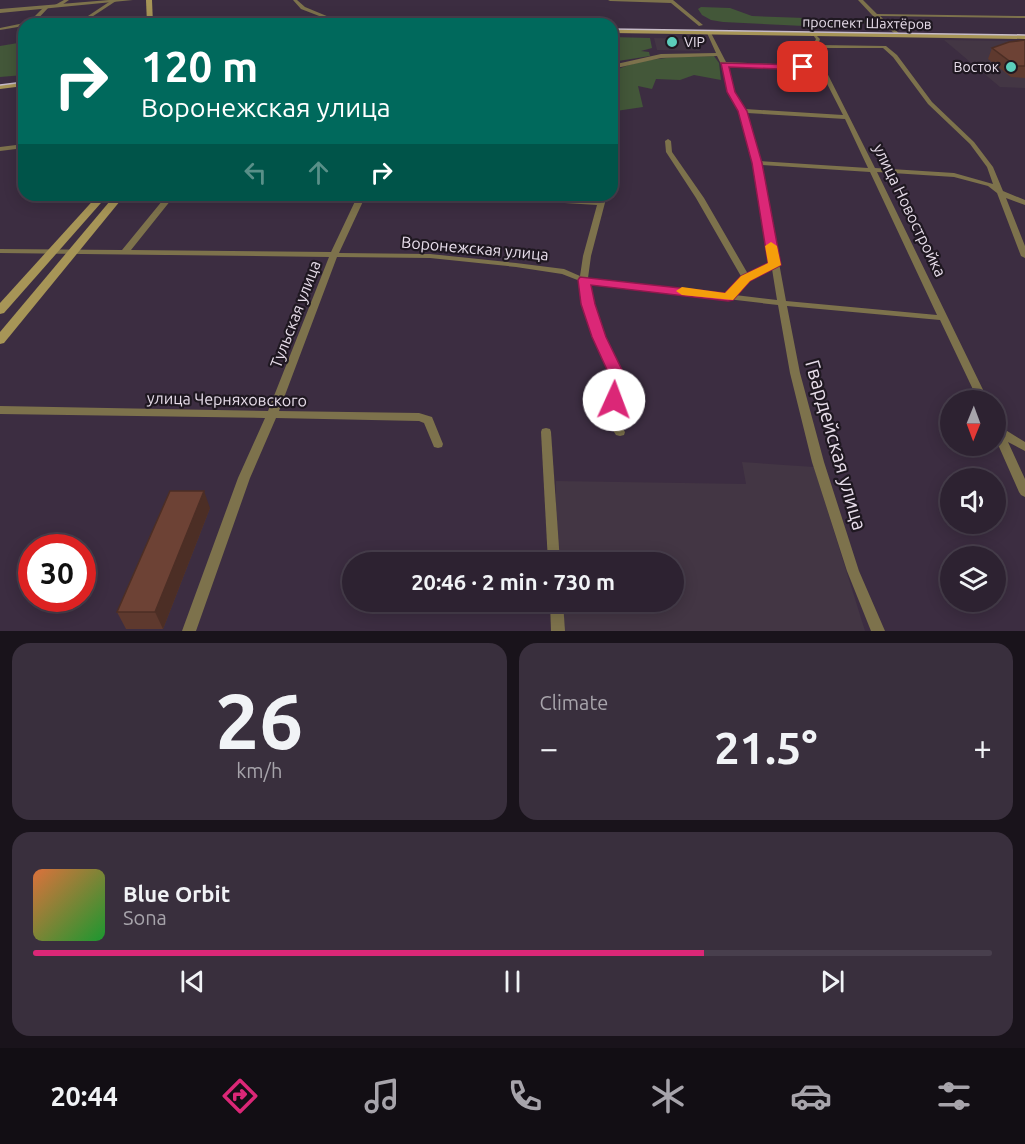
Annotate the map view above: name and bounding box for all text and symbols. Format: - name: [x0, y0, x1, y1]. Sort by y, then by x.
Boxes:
- street label: проспект Шахтёров: [802, 14, 932, 32]
- place label: VIP: [684, 34, 705, 50]
- marker: VIP: [665, 35, 679, 49]
- pin: [777, 41, 828, 92]
- icon: right: [42, 42, 120, 120]
- text: 120 m: [141, 43, 258, 90]
- icon: arrive: [786, 50, 819, 83]
- place label: Восток: [954, 59, 999, 75]
- marker: Восток: [1004, 60, 1018, 74]
- text: Воронежская улица: [141, 92, 391, 122]
- street label: улица Новостройка: [870, 141, 950, 279]
- icon: left: [239, 156, 272, 189]
- icon: ahead: [302, 156, 335, 189]
- icon: right: [365, 156, 398, 189]
- street label: Воронежская улица: [401, 233, 549, 263]
- street label: Тульская улица: [266, 258, 324, 370]
- street label: Гвардейская улица: [801, 357, 872, 533]
- position arrow: [582, 368, 646, 432]
- street label: улица Черняховского: [147, 389, 307, 409]
- north arrow: [940, 390, 1006, 456]
- map controls: [940, 390, 1006, 612]
- button: sound: [940, 468, 1006, 534]
- speed limit sign: 30: [18, 534, 96, 612]
- button: layers: [940, 546, 1006, 612]
- text: 20:46 · 2 min · 730 m: [411, 569, 615, 594]
- text: 26: [215, 676, 303, 764]
- text: Climate: [540, 691, 608, 714]
- text: 21.5°: [714, 722, 817, 773]
- text: −: [540, 729, 558, 766]
- text: +: [973, 729, 992, 766]
- text: km/h: [236, 759, 282, 782]
- text: Blue Orbit: [123, 881, 230, 906]
- text: Sona: [123, 906, 167, 929]
- icon: previous: [176, 965, 209, 998]
- icon: pause: [496, 965, 529, 998]
- icon: next: [816, 965, 849, 998]
- icon: directions: [219, 1075, 261, 1117]
- icon: music: [361, 1075, 403, 1117]
- icon: phone: [504, 1075, 546, 1117]
- icon: climate: [647, 1075, 689, 1117]
- icon: car: [790, 1075, 832, 1117]
- icon: filters: [933, 1075, 975, 1117]
- text: 20:44: [50, 1081, 118, 1111]

